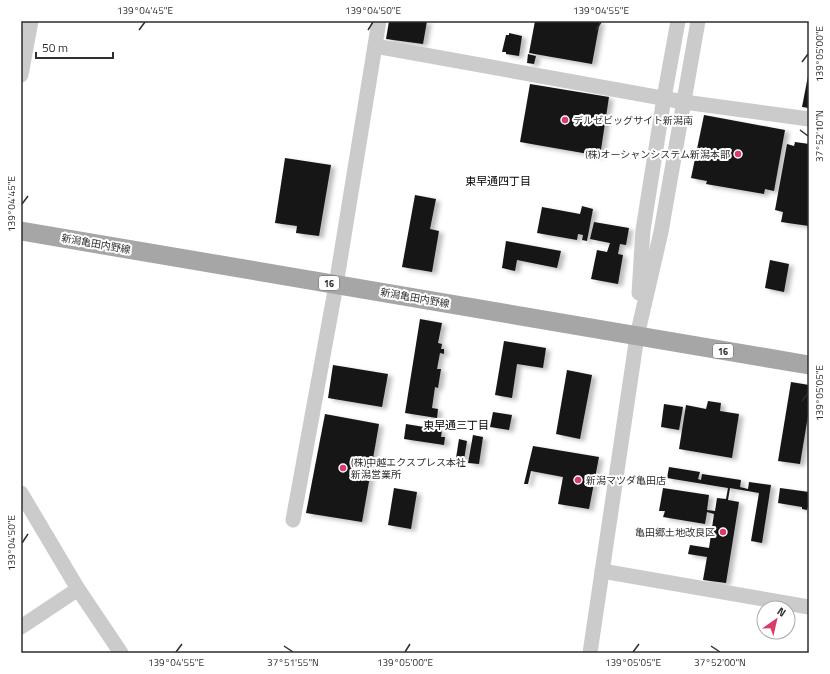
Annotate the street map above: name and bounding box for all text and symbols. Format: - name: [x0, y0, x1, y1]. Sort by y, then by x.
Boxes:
- text: 139°04'45"E: [117, 3, 174, 18]
- text: 139°04'50"E: [345, 3, 402, 18]
- text: 139°04'55"E: [573, 3, 630, 18]
- text: 139°05'00"E: [812, 25, 827, 82]
- scale bar: [36, 34, 113, 60]
- text: 50 m: [42, 38, 68, 57]
- text: 37°52'10"N: [812, 110, 827, 162]
- place label: デルゼビッグサイト新潟南: [573, 113, 693, 128]
- marker: デルゼビッグサイト新潟南: [560, 115, 570, 125]
- place label: (株)オーシャンシステム新潟本部: [585, 147, 730, 162]
- marker: (株)オーシャンシステム新潟本部: [733, 149, 743, 159]
- district label: 東早通四丁目: [465, 173, 531, 189]
- text: 139°04'45"E: [4, 175, 19, 232]
- street label: 新潟亀田内野線: [60, 231, 132, 257]
- road number: 16: [319, 276, 339, 290]
- street label: 新潟亀田内野線: [379, 285, 451, 311]
- road number: 16: [713, 344, 733, 358]
- text: 139°05'05"E: [812, 364, 827, 421]
- district label: 東早通三丁目: [423, 417, 489, 433]
- place label: (株)中越エクスプレス本社 新潟営業所: [351, 455, 466, 482]
- marker: (株)中越エクスプレス本社 新潟営業所: [338, 463, 348, 473]
- place label: 新潟マツダ亀田店: [586, 473, 666, 488]
- marker: 新潟マツダ亀田店: [573, 475, 583, 485]
- text: 139°04'50"E: [4, 514, 19, 571]
- place label: 亀田郷土地改良区: [635, 525, 715, 540]
- marker: 亀田郷土地改良区: [718, 527, 728, 537]
- north arrow: [756, 600, 796, 640]
- text: N: [774, 603, 789, 620]
- text: 139°04'55"E: [148, 655, 205, 670]
- text: 37°51'55"N: [267, 655, 319, 670]
- text: 139°05'00"E: [377, 655, 434, 670]
- text: 139°05'05"E: [605, 655, 662, 670]
- text: 37°52'00"N: [694, 655, 746, 670]

